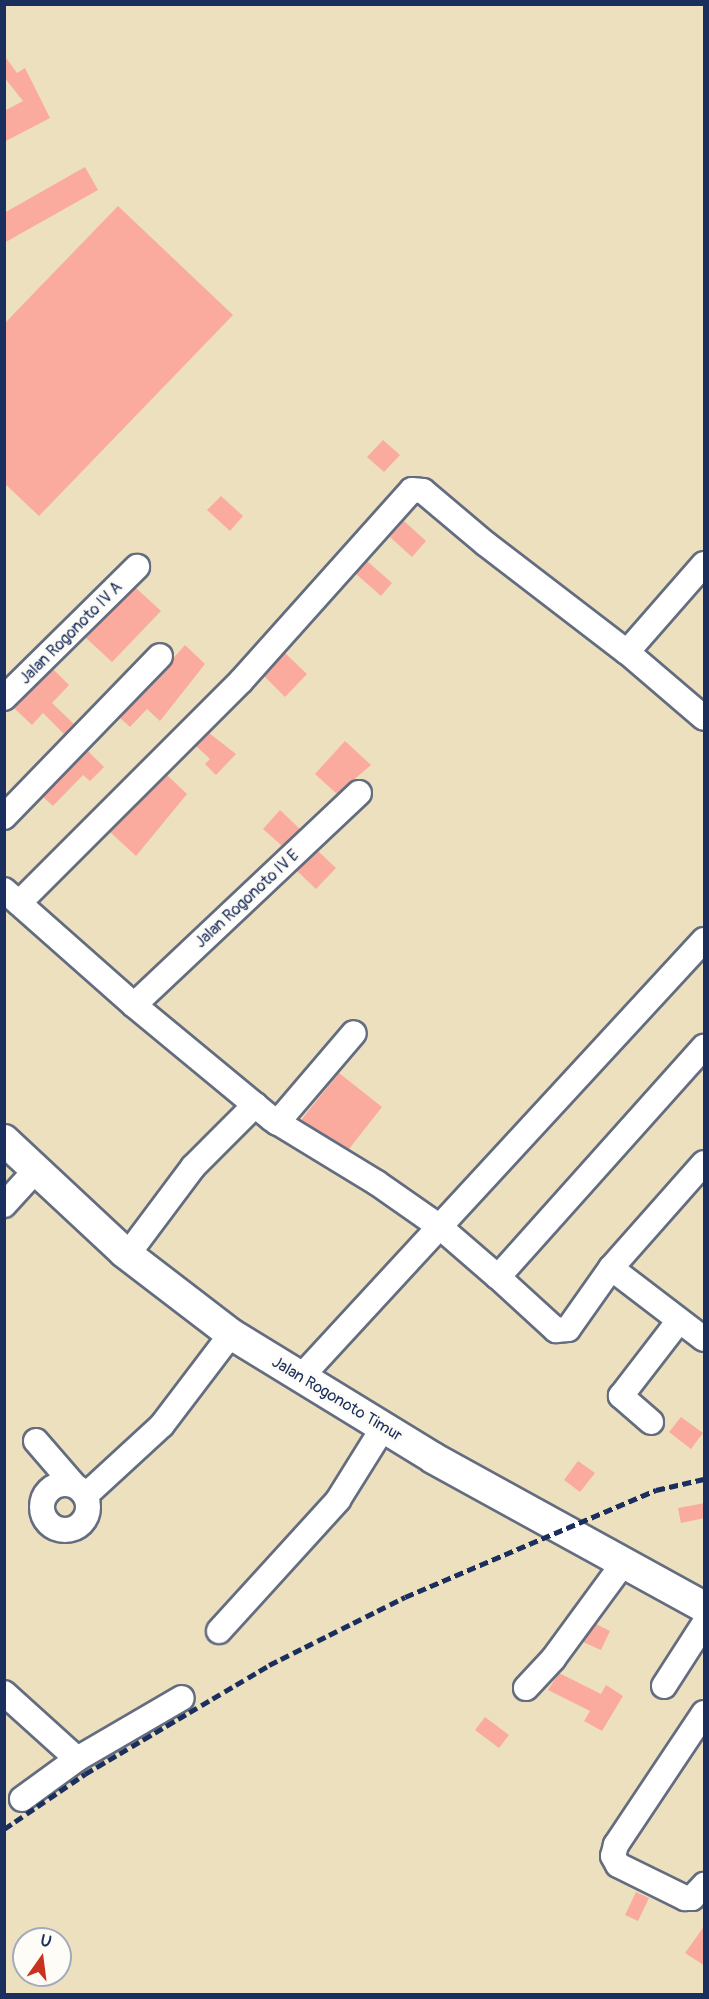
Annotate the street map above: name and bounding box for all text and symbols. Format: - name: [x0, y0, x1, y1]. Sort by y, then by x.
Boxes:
- street label: Jalan Rogonoto IV A: [16, 578, 126, 688]
- street label: Jalan Rogonoto IV E: [191, 846, 303, 952]
- street label: Jalan Rogonoto Timur: [268, 1353, 406, 1445]
- north arrow: [12, 1927, 72, 1987]
- text: U: [38, 1930, 53, 1952]

